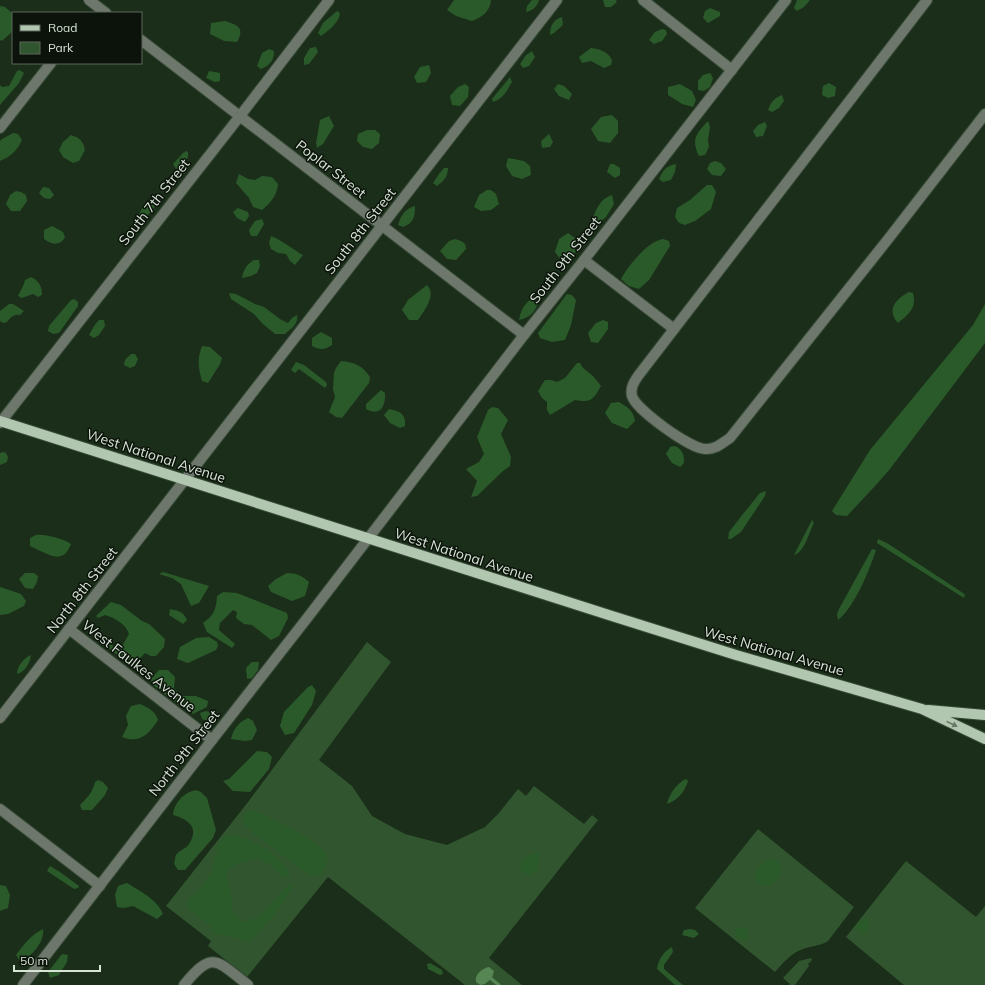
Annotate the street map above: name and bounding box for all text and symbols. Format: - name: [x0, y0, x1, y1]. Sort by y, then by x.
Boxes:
- legend: [12, 12, 142, 64]
- text: Road: [48, 20, 77, 35]
- text: Park: [48, 40, 74, 55]
- street label: Poplar Street: [292, 136, 370, 202]
- street label: South 7th Street: [114, 155, 194, 249]
- street label: South 8th Street: [320, 184, 400, 278]
- street label: South 9th Street: [525, 213, 605, 307]
- street label: West National Avenue: [84, 425, 228, 487]
- street label: West National Avenue: [392, 524, 536, 586]
- street label: North 8th Street: [43, 543, 121, 637]
- street label: West Faulkes Avenue: [79, 616, 199, 716]
- street label: West National Avenue: [702, 622, 846, 680]
- street label: North 9th Street: [145, 706, 223, 800]
- one-way arrow: [947, 721, 958, 727]
- scale bar: [14, 947, 100, 973]
- text: 50 m: [20, 953, 48, 968]

